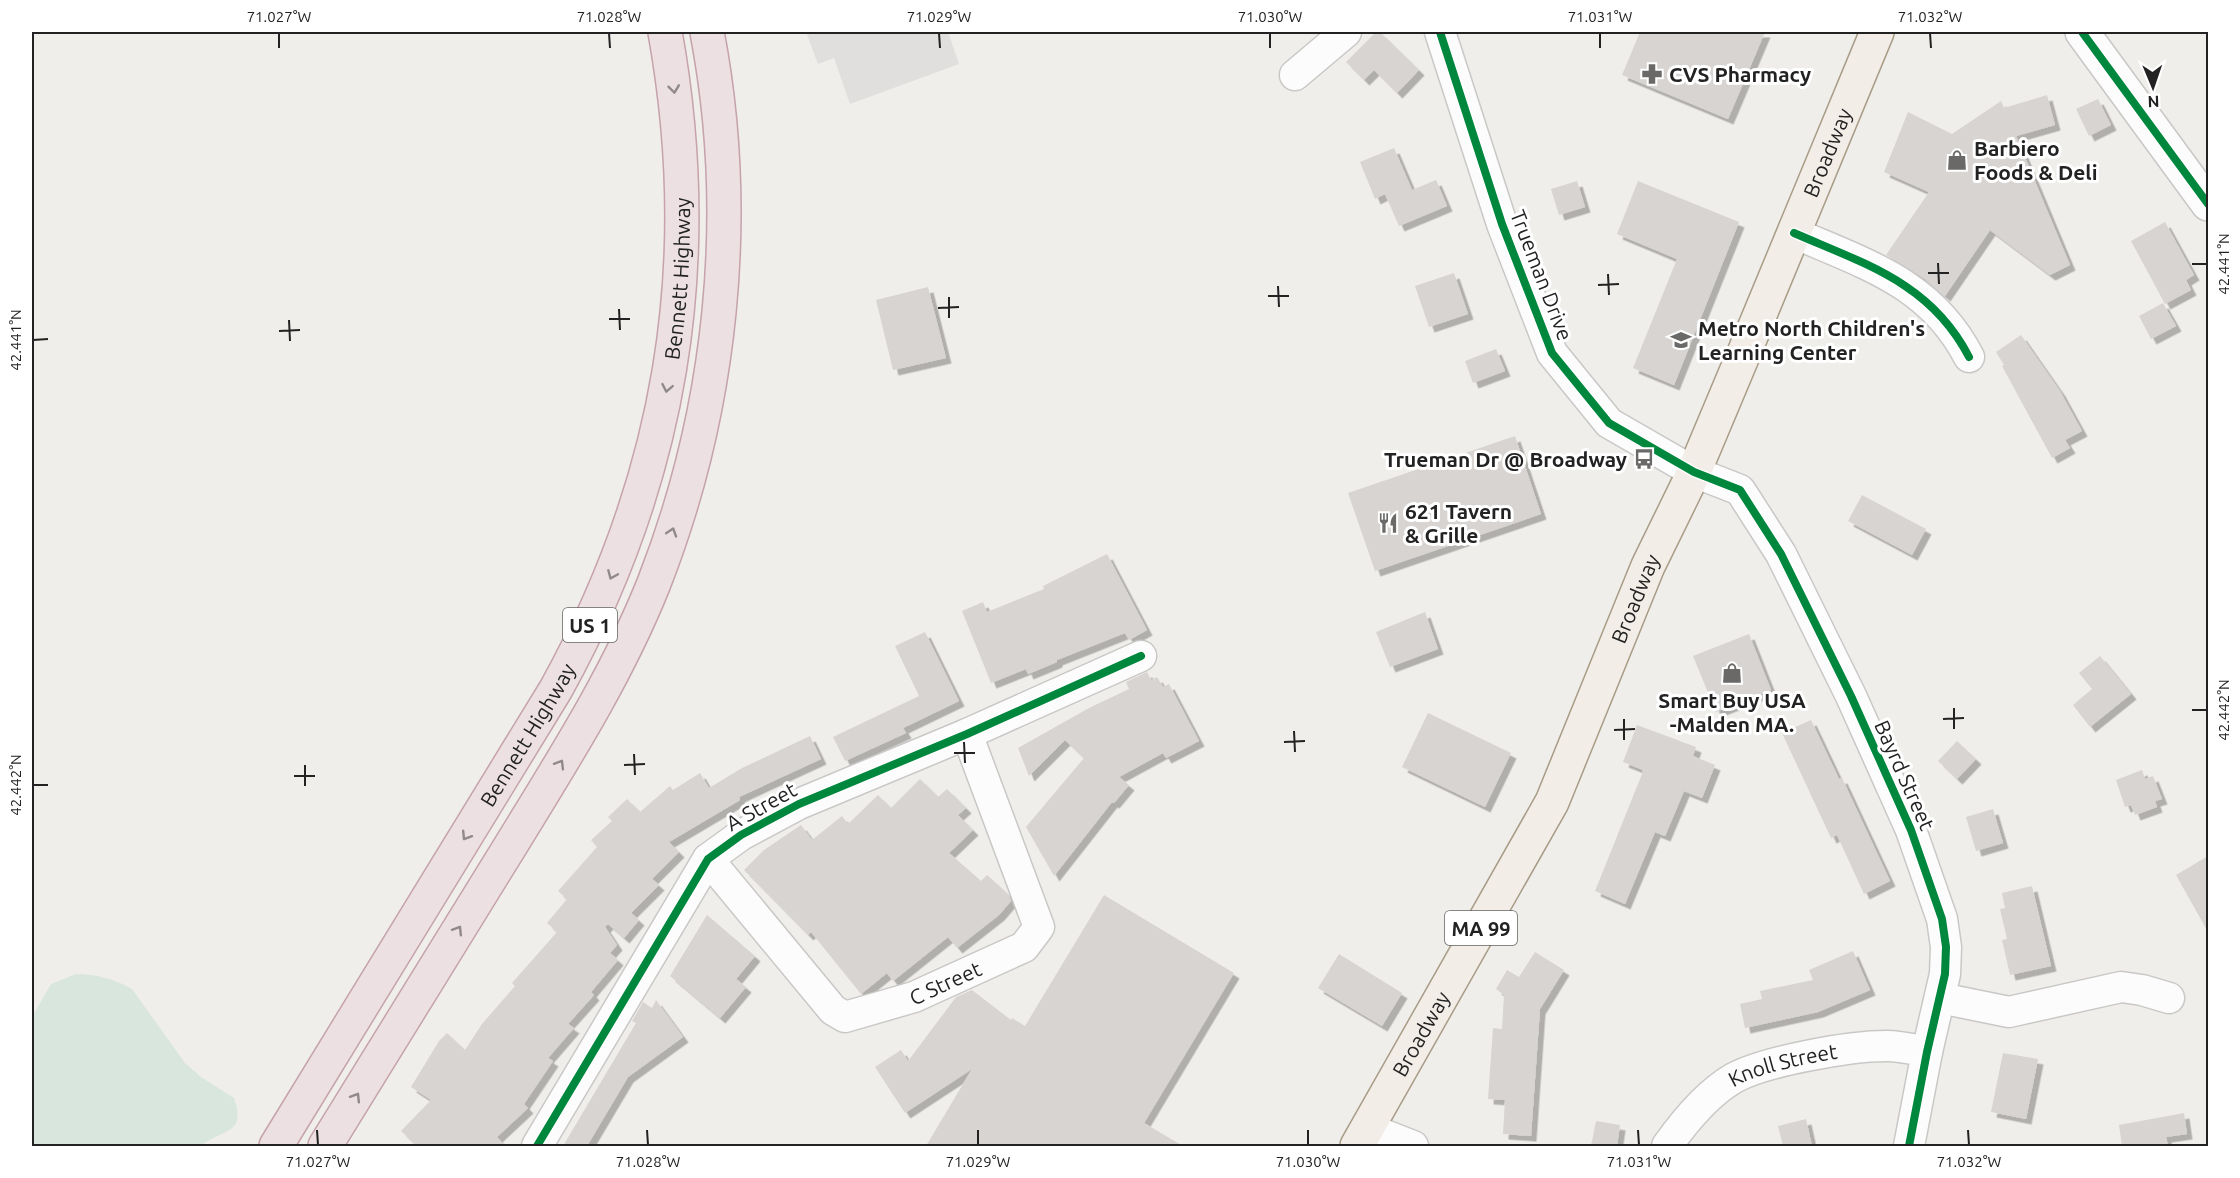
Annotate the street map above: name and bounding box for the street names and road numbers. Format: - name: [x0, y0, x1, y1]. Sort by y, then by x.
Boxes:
- street label: Broadway: [1798, 105, 1856, 200]
- street label: Bennett Highway: [659, 197, 694, 361]
- street label: Trueman Drive: [1506, 206, 1578, 344]
- street label: Broadway: [1606, 550, 1664, 647]
- road number: US 1: [563, 608, 617, 642]
- street label: Bennett Highway: [475, 659, 580, 811]
- street label: Bayrd Street: [1870, 716, 1940, 834]
- street label: A Street: [721, 777, 801, 835]
- road number: MA 99: [1445, 911, 1517, 945]
- street label: C Street: [905, 956, 985, 1010]
- street label: Broadway: [1387, 987, 1454, 1081]
- street label: Knoll Street: [1724, 1039, 1839, 1091]

